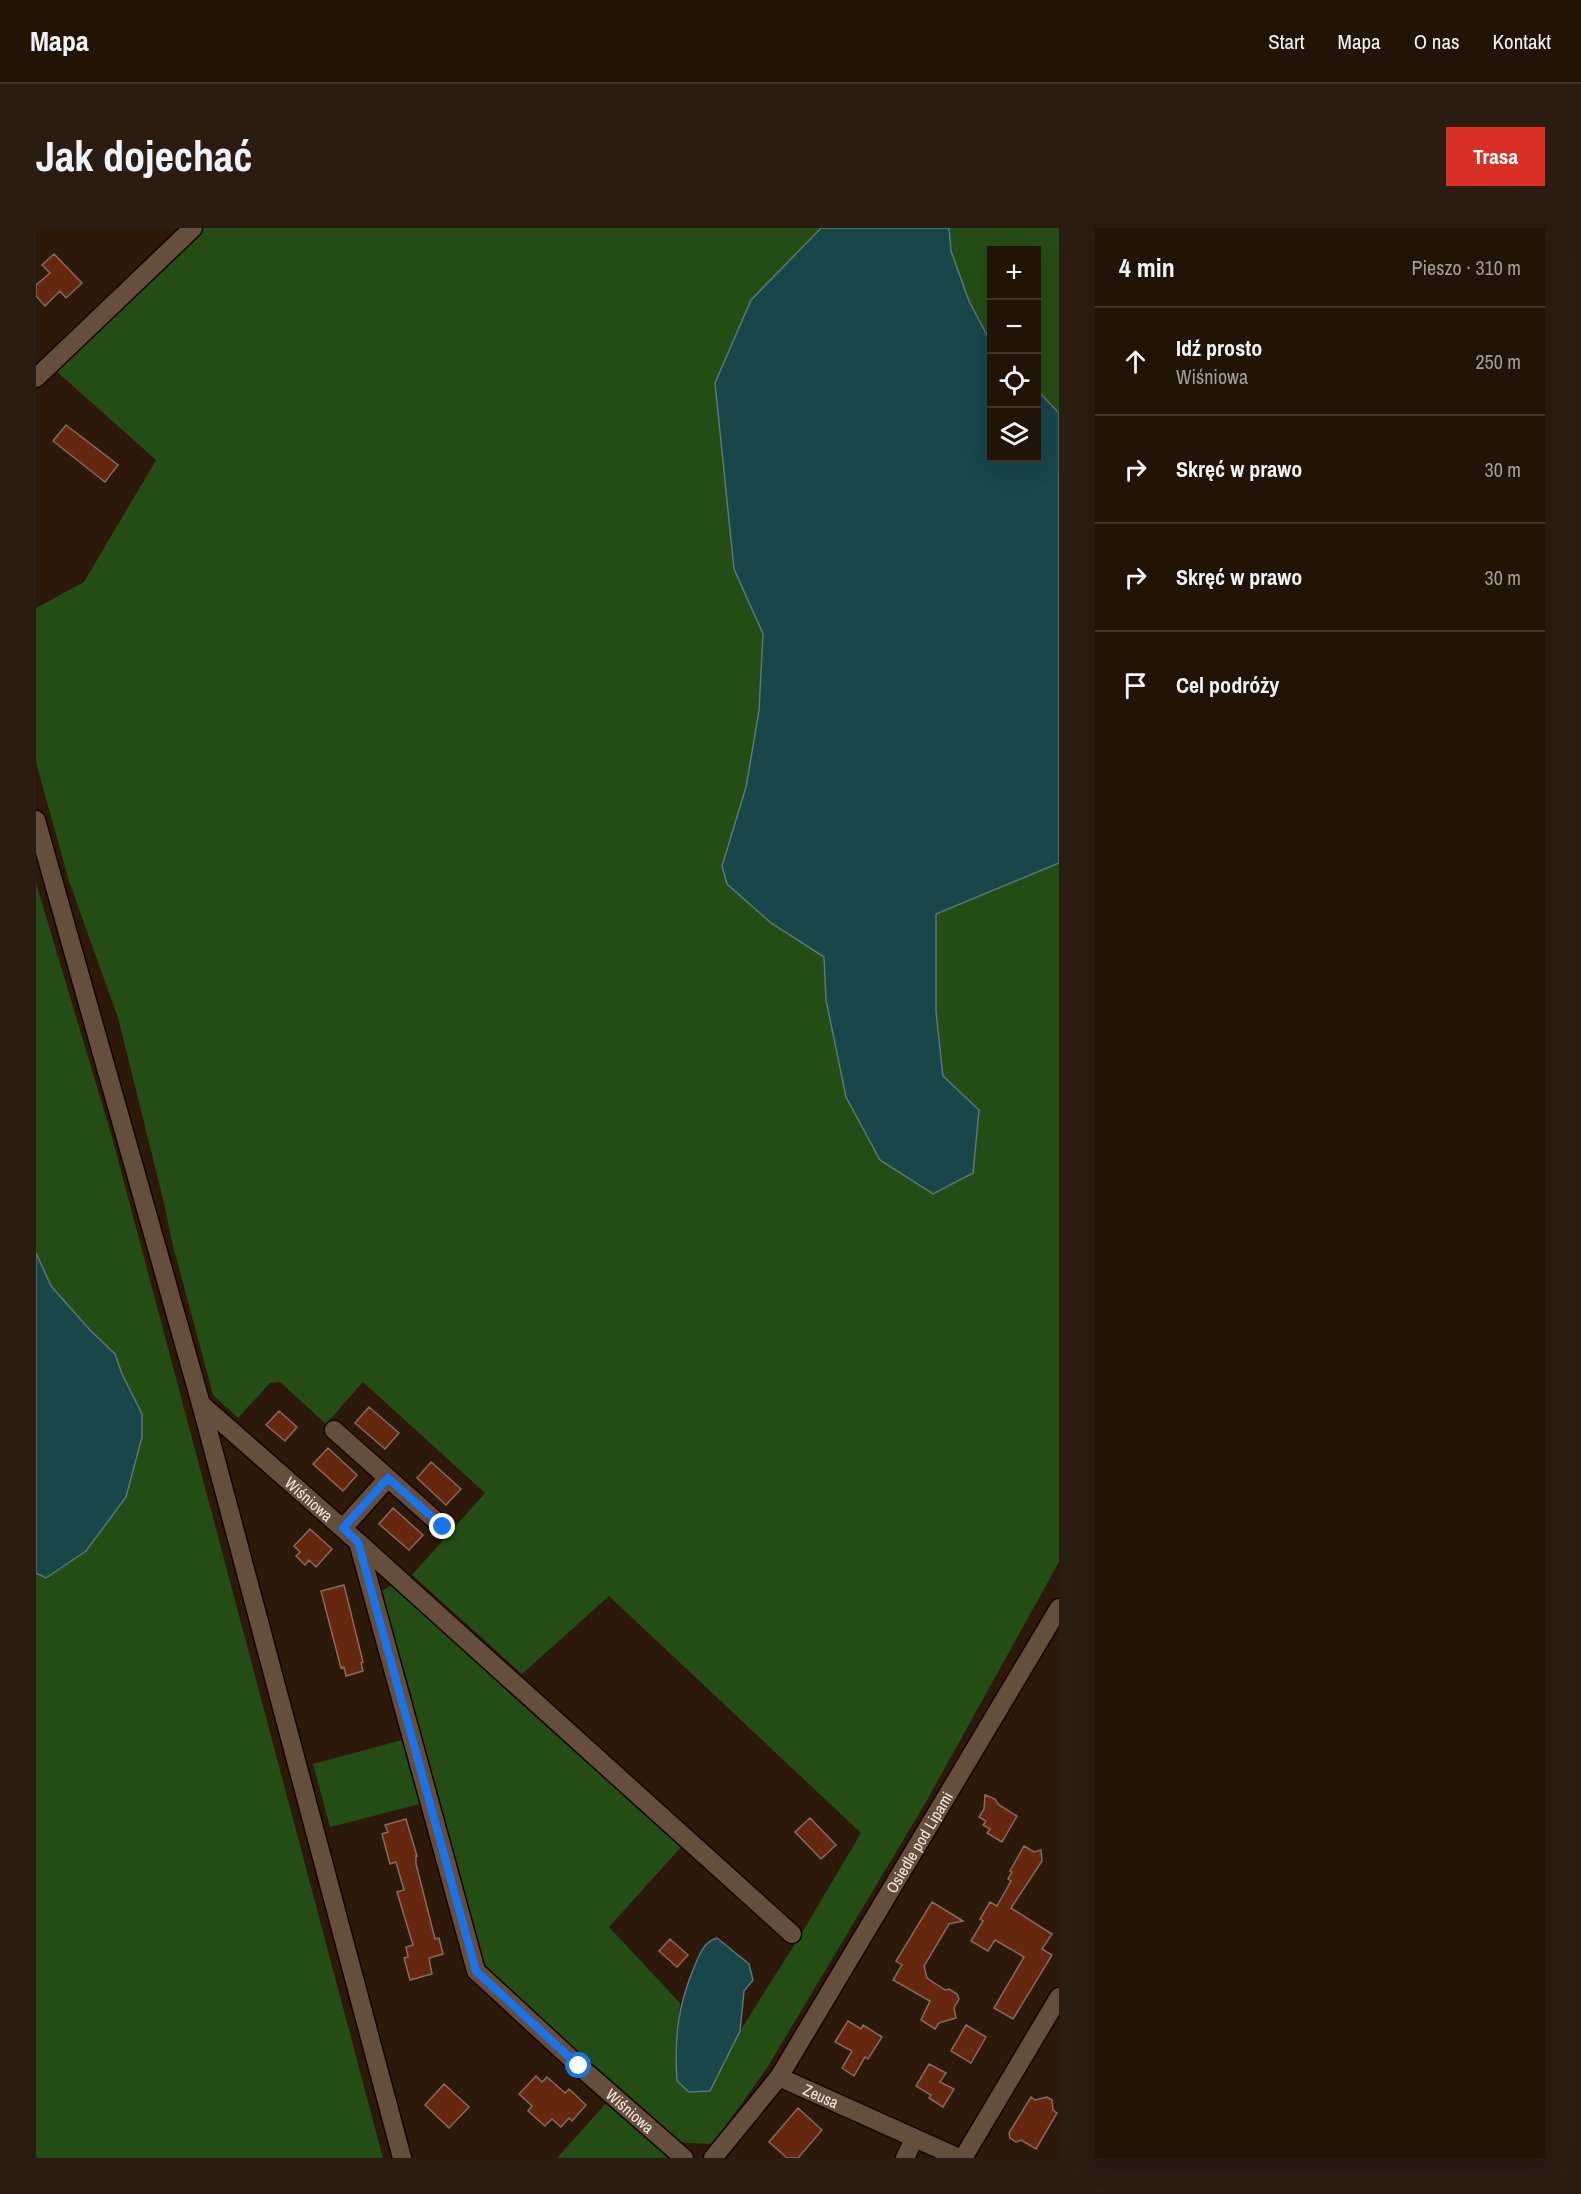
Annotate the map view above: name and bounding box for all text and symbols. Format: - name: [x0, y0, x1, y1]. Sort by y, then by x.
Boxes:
- text: Mapa: [30, 22, 89, 60]
- text: Start: [1268, 27, 1305, 56]
- text: Mapa: [1338, 27, 1381, 56]
- text: O nas: [1414, 27, 1460, 56]
- text: Kontakt: [1493, 27, 1551, 56]
- button: Trasa: [1446, 127, 1545, 186]
- text: Jak dojechać: [36, 128, 252, 184]
- map controls: [987, 246, 1041, 462]
- button: +: [987, 246, 1041, 300]
- text: 4 min: [1119, 250, 1175, 285]
- text: Pieszo · 310 m: [1412, 254, 1521, 281]
- button: −: [987, 300, 1041, 354]
- text: Idź prosto: [1176, 333, 1262, 363]
- icon: ahead: [1119, 345, 1152, 378]
- text: 250 m: [1475, 348, 1521, 375]
- button: locate: [987, 354, 1041, 408]
- text: Wiśniowa: [1176, 363, 1248, 390]
- button: layers: [987, 408, 1041, 462]
- icon: right: [1119, 453, 1152, 486]
- text: Skręć w prawo: [1176, 454, 1302, 484]
- text: 30 m: [1485, 456, 1521, 483]
- icon: right: [1119, 561, 1152, 594]
- text: Skręć w prawo: [1176, 562, 1302, 592]
- text: 30 m: [1485, 564, 1521, 591]
- icon: arrive: [1119, 669, 1152, 702]
- text: Cel podróży: [1176, 670, 1279, 700]
- street label: Wiśniowa: [280, 1472, 339, 1527]
- route end: [429, 1513, 455, 1539]
- street label: Osiedle pod Lipami: [880, 1787, 958, 1897]
- route start: [565, 2052, 591, 2078]
- street label: Zeusa: [800, 2078, 843, 2114]
- street label: Wiśniowa: [601, 2083, 660, 2138]

